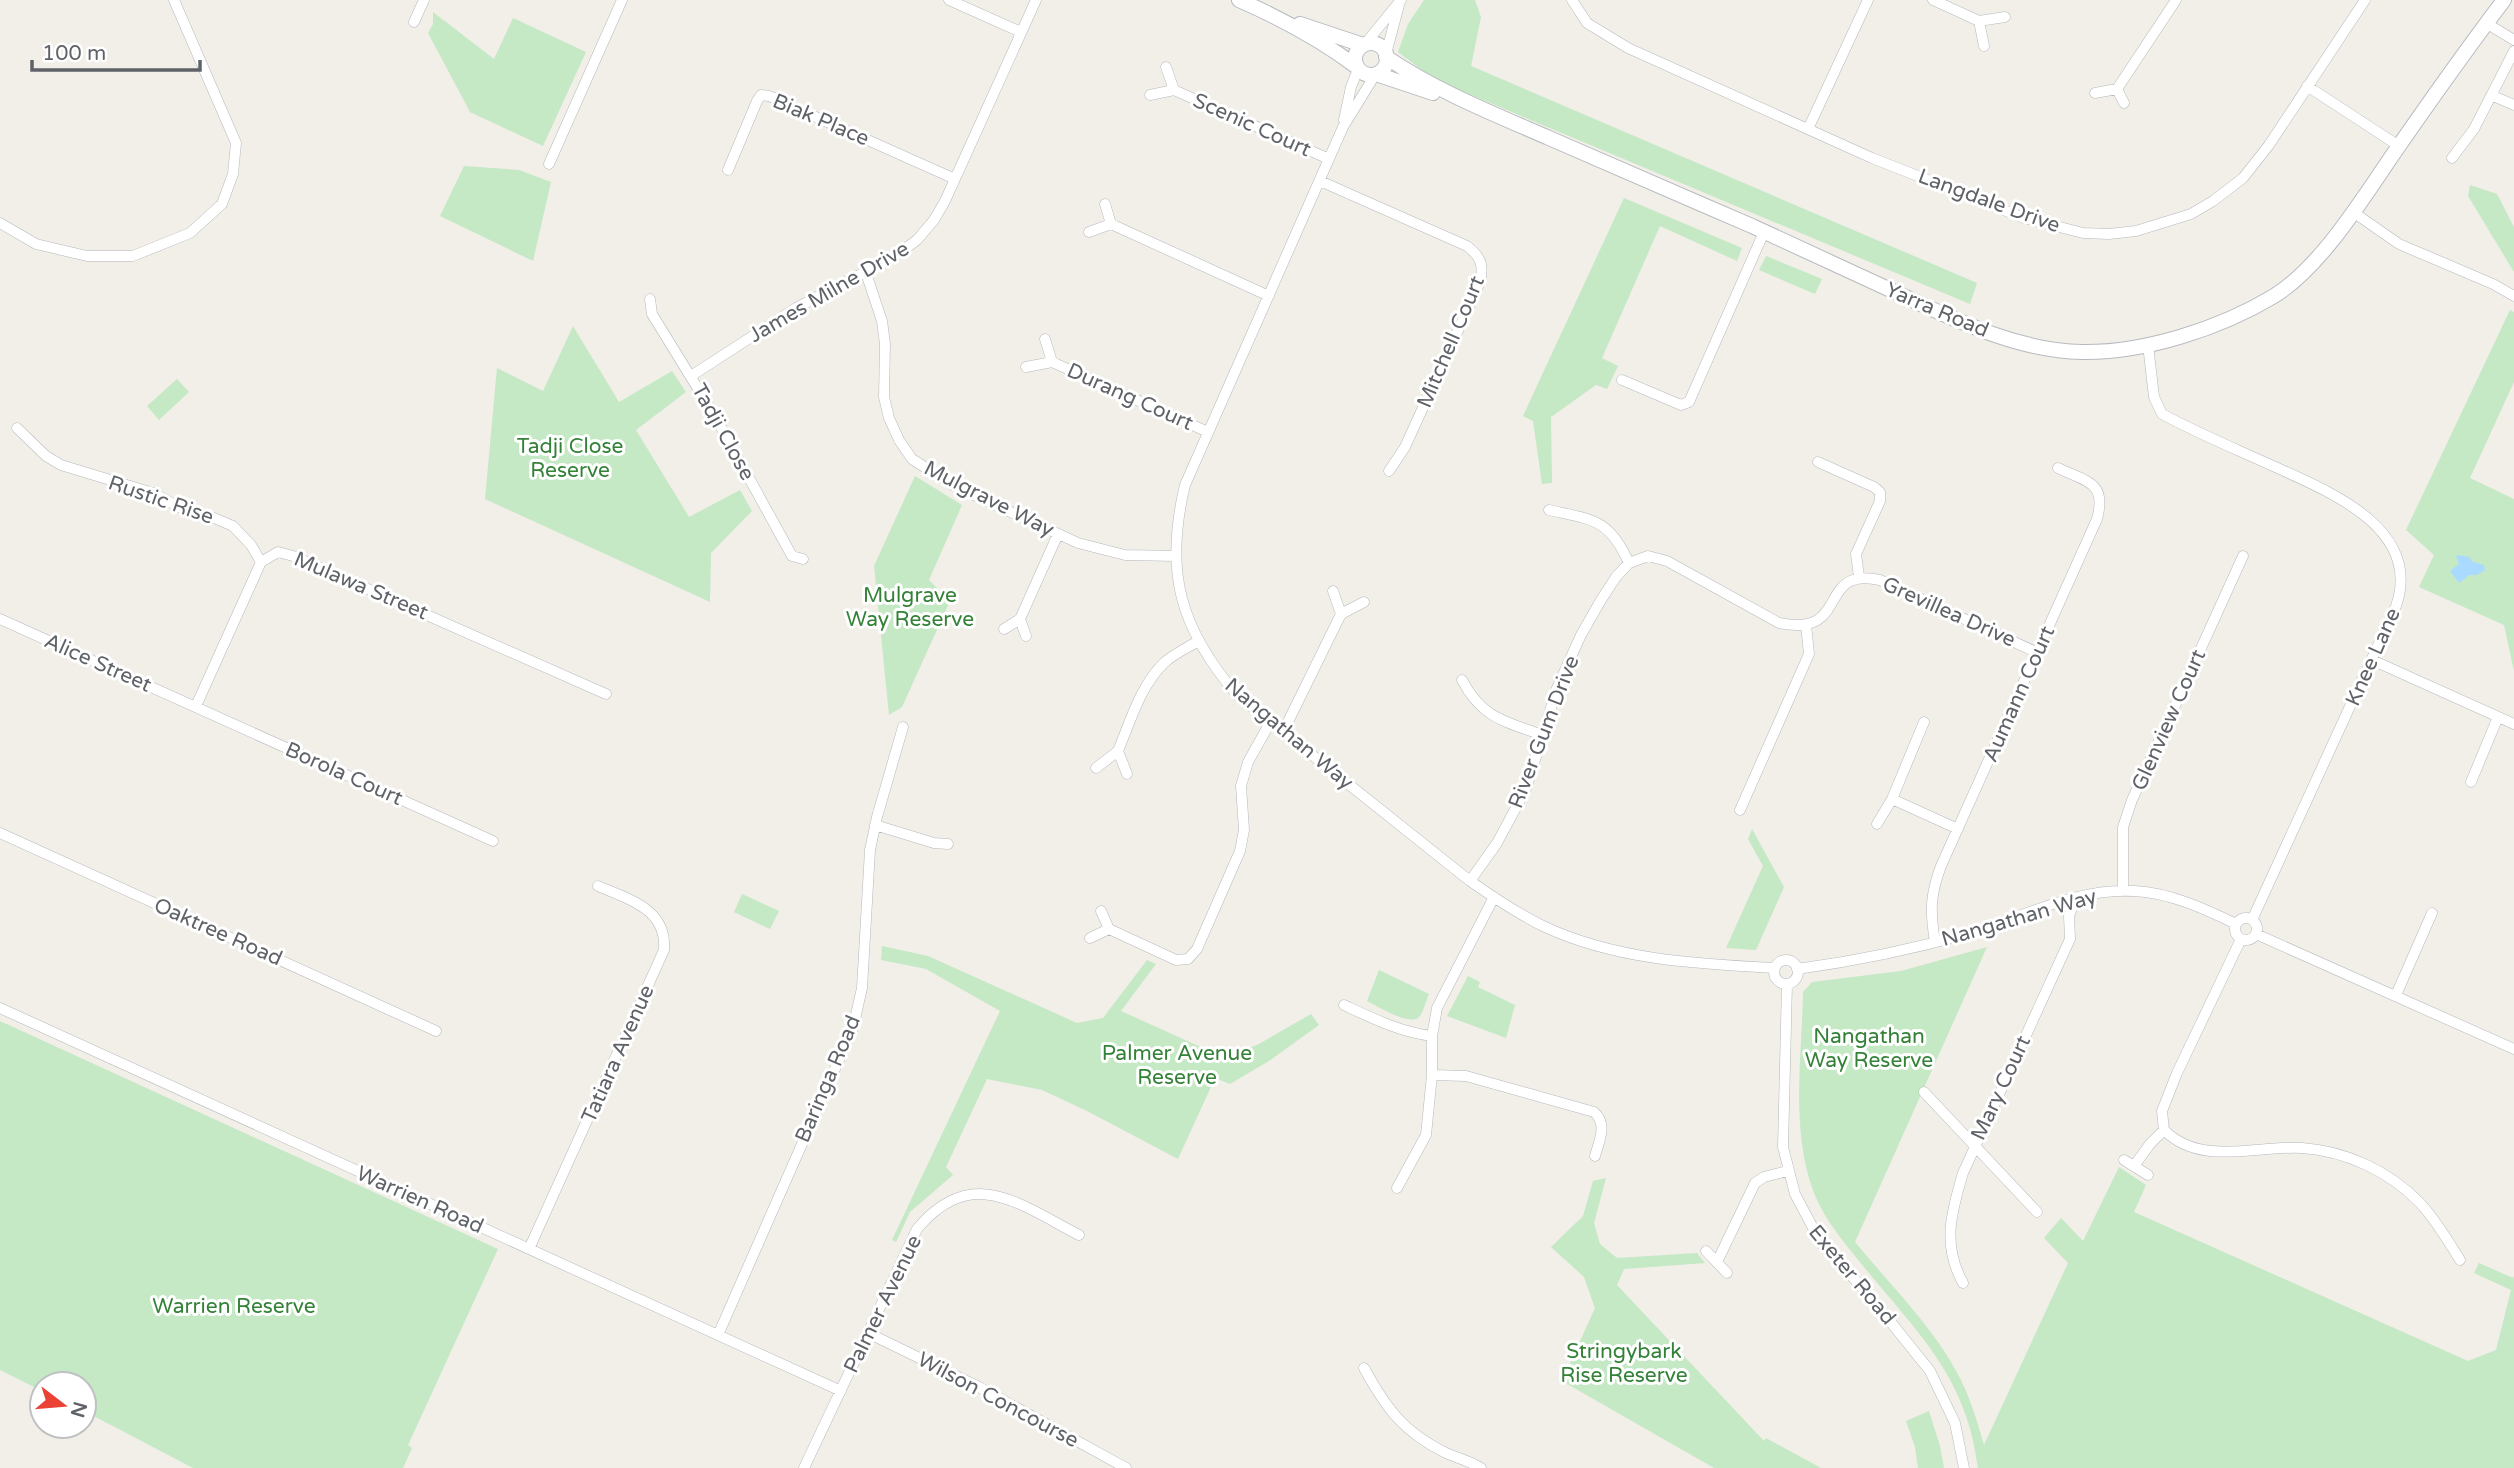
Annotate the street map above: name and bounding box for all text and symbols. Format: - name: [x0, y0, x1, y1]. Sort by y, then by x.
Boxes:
- scale bar: [32, 28, 200, 72]
- text: 100 m: [42, 41, 106, 66]
- street label: Biak Place: [769, 88, 873, 152]
- street label: Scenic Court: [1189, 88, 1315, 162]
- street label: Langdale Drive: [1915, 164, 2064, 238]
- street label: James Milne Drive: [745, 236, 914, 348]
- street label: Mitchell Court: [1412, 272, 1490, 412]
- street label: Yarra Road: [1882, 277, 1992, 343]
- street label: Durang Court: [1063, 358, 1197, 436]
- street label: Tadji Close: [686, 379, 760, 485]
- park label: Tadji Close Reserve: [517, 434, 623, 483]
- street label: Mulgrave Way: [920, 456, 1058, 542]
- street label: Rustic Rise: [105, 470, 217, 530]
- street label: Mulawa Street: [290, 546, 432, 626]
- street label: Grevillea Drive: [1879, 571, 2020, 653]
- park label: Mulgrave Way Reserve: [846, 583, 974, 632]
- street label: Knee Lane: [2340, 604, 2406, 710]
- street label: Aumann Court: [1978, 622, 2060, 766]
- street label: Alice Street: [41, 628, 155, 698]
- street label: Glenview Court: [2127, 646, 2211, 794]
- street label: River Gum Drive: [1503, 652, 1585, 812]
- street label: Nangathan Way: [1220, 673, 1358, 795]
- street label: Borola Court: [281, 737, 407, 811]
- street label: Nangathan Way: [1938, 884, 2100, 952]
- street label: Oaktree Road: [150, 893, 286, 971]
- street label: Tatiara Avenue: [576, 981, 660, 1127]
- street label: Baringa Road: [790, 1012, 866, 1146]
- park label: Nangathan Way Reserve: [1805, 1024, 1933, 1073]
- street label: Mary Court: [1966, 1032, 2036, 1144]
- park label: Palmer Avenue Reserve: [1102, 1041, 1252, 1090]
- street label: Warrien Road: [353, 1161, 487, 1239]
- street label: Exeter Road: [1803, 1220, 1901, 1330]
- street label: Palmer Avenue: [839, 1231, 927, 1377]
- park label: Warrien Reserve: [152, 1294, 316, 1319]
- park label: Stringybark Rise Reserve: [1560, 1339, 1688, 1388]
- street label: Wilson Concourse: [913, 1347, 1083, 1453]
- north arrow: [28, 1370, 98, 1440]
- text: N: [66, 1399, 91, 1420]

